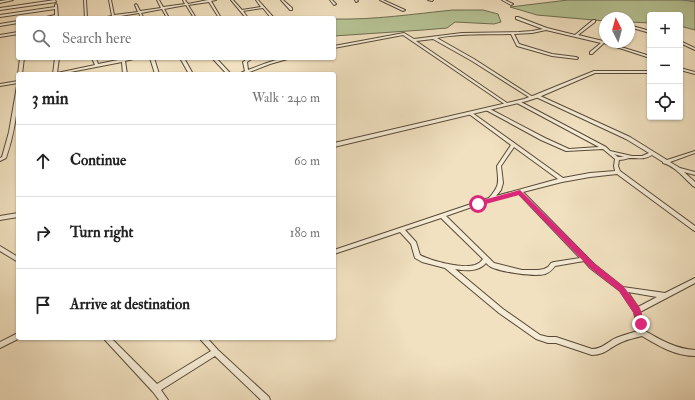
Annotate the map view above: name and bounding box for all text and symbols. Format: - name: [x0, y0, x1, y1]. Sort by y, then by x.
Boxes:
- north arrow: [599, 12, 635, 48]
- map controls: [647, 12, 683, 120]
- button: +: [647, 12, 683, 48]
- search box: [16, 16, 336, 60]
- icon: search: [30, 27, 52, 49]
- text: Search here: [62, 29, 131, 48]
- button: −: [647, 48, 683, 84]
- button: locate: [647, 84, 683, 120]
- text: 3 min: [32, 88, 69, 109]
- text: Walk · 240 m: [252, 90, 320, 106]
- icon: ahead: [32, 150, 54, 172]
- text: Continue: [70, 151, 126, 170]
- text: 60 m: [294, 153, 320, 169]
- route start: [469, 195, 487, 213]
- icon: right: [32, 222, 54, 244]
- text: Turn right: [70, 223, 133, 242]
- text: 180 m: [290, 225, 320, 241]
- icon: arrive: [32, 294, 54, 316]
- text: Arrive at destination: [70, 295, 190, 314]
- route end: [632, 315, 650, 333]

